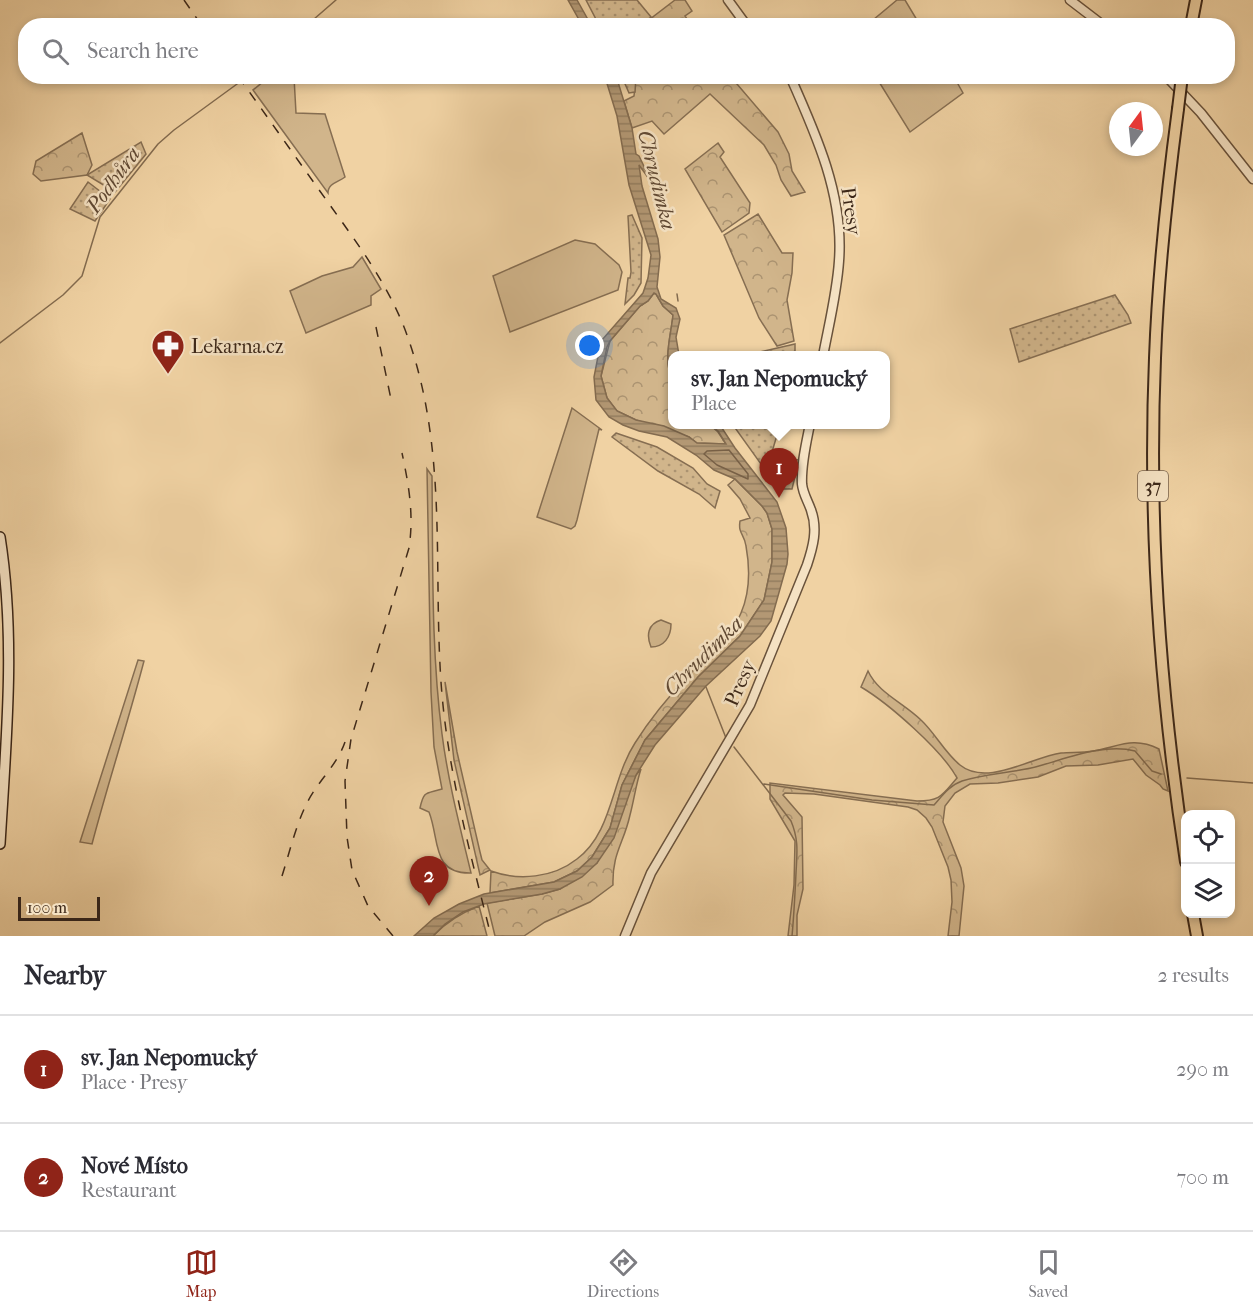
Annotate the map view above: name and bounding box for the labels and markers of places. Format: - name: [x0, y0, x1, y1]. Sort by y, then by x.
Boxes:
- pharmacy icon: Lekarna.cz: [150, 328, 186, 375]
- place label: Lekarna.cz: [191, 335, 284, 358]
- pin: 1: [760, 448, 798, 498]
- pin: 2: [410, 856, 448, 906]

